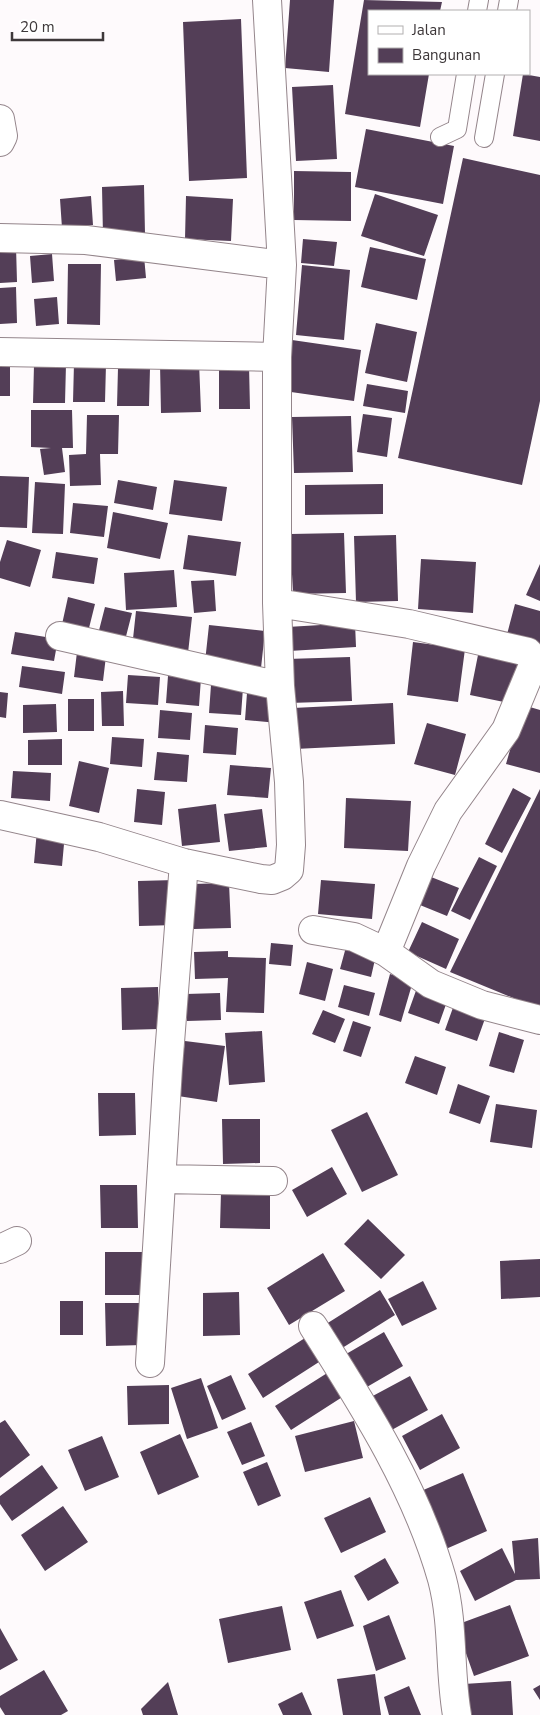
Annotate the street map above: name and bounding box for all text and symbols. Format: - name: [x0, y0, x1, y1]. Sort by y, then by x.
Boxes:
- scale bar: [12, 10, 104, 42]
- legend: [368, 10, 530, 75]
- text: 20 m: [20, 17, 55, 37]
- text: Jalan: [411, 20, 446, 40]
- text: Bangunan: [412, 45, 481, 65]

